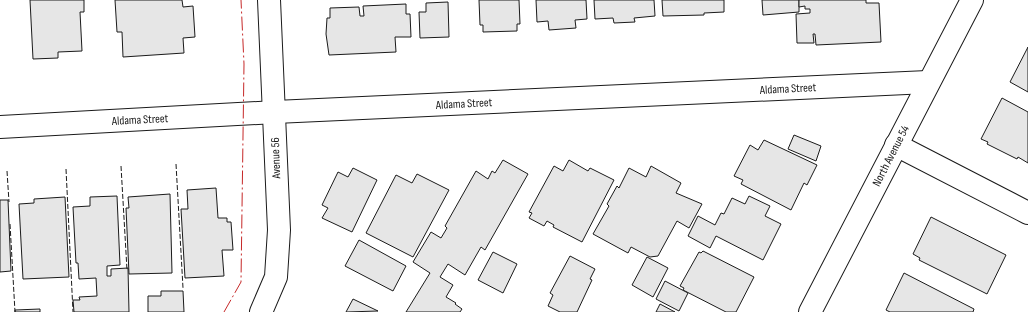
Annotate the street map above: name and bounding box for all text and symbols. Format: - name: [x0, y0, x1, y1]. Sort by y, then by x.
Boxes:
- street label: Aldama Street: [758, 80, 817, 98]
- street label: Aldama Street: [434, 95, 493, 113]
- street label: Aldama Street: [110, 111, 169, 129]
- street label: North Avenue 54: [869, 123, 913, 189]
- street label: Avenue 56: [268, 137, 284, 180]

